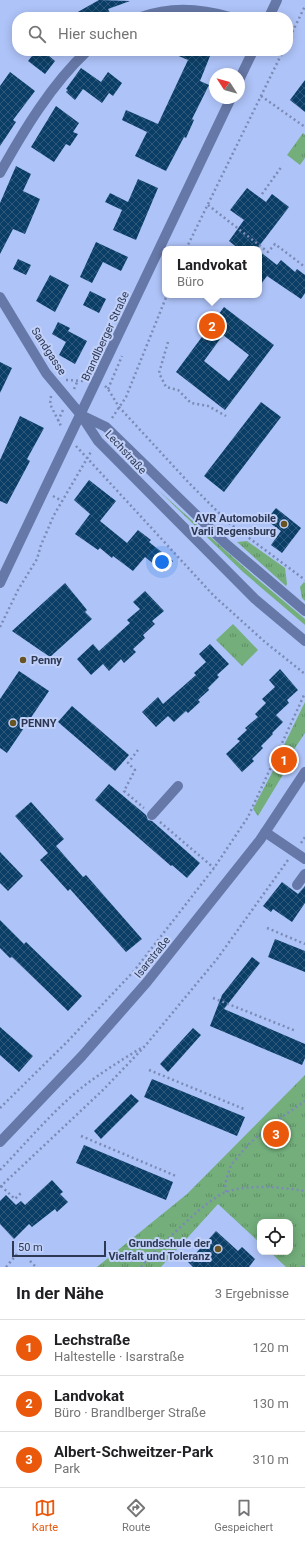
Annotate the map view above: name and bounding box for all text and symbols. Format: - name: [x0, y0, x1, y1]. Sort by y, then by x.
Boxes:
- search box: [12, 12, 293, 56]
- icon: search: [26, 23, 48, 45]
- text: Hier suchen: [58, 25, 137, 43]
- north arrow: [209, 68, 245, 104]
- popup: [162, 246, 262, 298]
- text: Landvokat: [177, 256, 247, 274]
- text: Büro: [177, 274, 204, 289]
- street label: Brandlberger Straße: [79, 289, 132, 383]
- pin: 2: [199, 311, 225, 341]
- street label: Sandgasse: [28, 325, 69, 378]
- street label: Lechstraße: [102, 428, 149, 477]
- place label: AVR Automobile Varli Regensburg: [191, 512, 276, 538]
- marker: AVR Automobile Varli Regensburg: [279, 519, 289, 529]
- your location: [152, 552, 172, 572]
- place label: Penny: [31, 654, 62, 667]
- marker: Penny: [18, 655, 28, 665]
- place label: PENNY: [21, 717, 57, 730]
- marker: PENNY: [8, 718, 18, 728]
- pin: 1: [271, 745, 297, 775]
- street label: Isarstraße: [132, 934, 173, 981]
- pin: 3: [263, 1119, 289, 1149]
- map controls: [257, 1219, 293, 1255]
- button: locate: [257, 1219, 293, 1255]
- place label: Grundschule der Vielfalt und Toleranz: [108, 1237, 210, 1263]
- scale bar: [12, 1239, 106, 1258]
- text: 50 m: [18, 1241, 43, 1254]
- marker: Grundschule der Vielfalt und Toleranz: [213, 1244, 223, 1254]
- text: In der Nähe: [16, 1283, 104, 1303]
- text: 3 Ergebnisse: [215, 1286, 289, 1301]
- text: Lechstraße: [54, 1331, 130, 1349]
- text: 1: [25, 1340, 33, 1355]
- text: 120 m: [252, 1340, 289, 1355]
- text: Haltestelle · Isarstraße: [54, 1349, 184, 1364]
- text: Landvokat: [54, 1387, 124, 1405]
- text: 2: [25, 1396, 33, 1411]
- text: 130 m: [252, 1396, 289, 1411]
- text: Büro · Brandlberger Straße: [54, 1405, 206, 1420]
- text: Albert-Schweitzer-Park: [54, 1443, 213, 1461]
- text: 3: [25, 1452, 33, 1467]
- text: 310 m: [252, 1452, 289, 1467]
- text: Park: [54, 1461, 80, 1476]
- tab: Karte: [32, 1497, 58, 1534]
- tab: Route: [122, 1497, 150, 1534]
- tab: Gespeichert: [214, 1497, 273, 1534]

